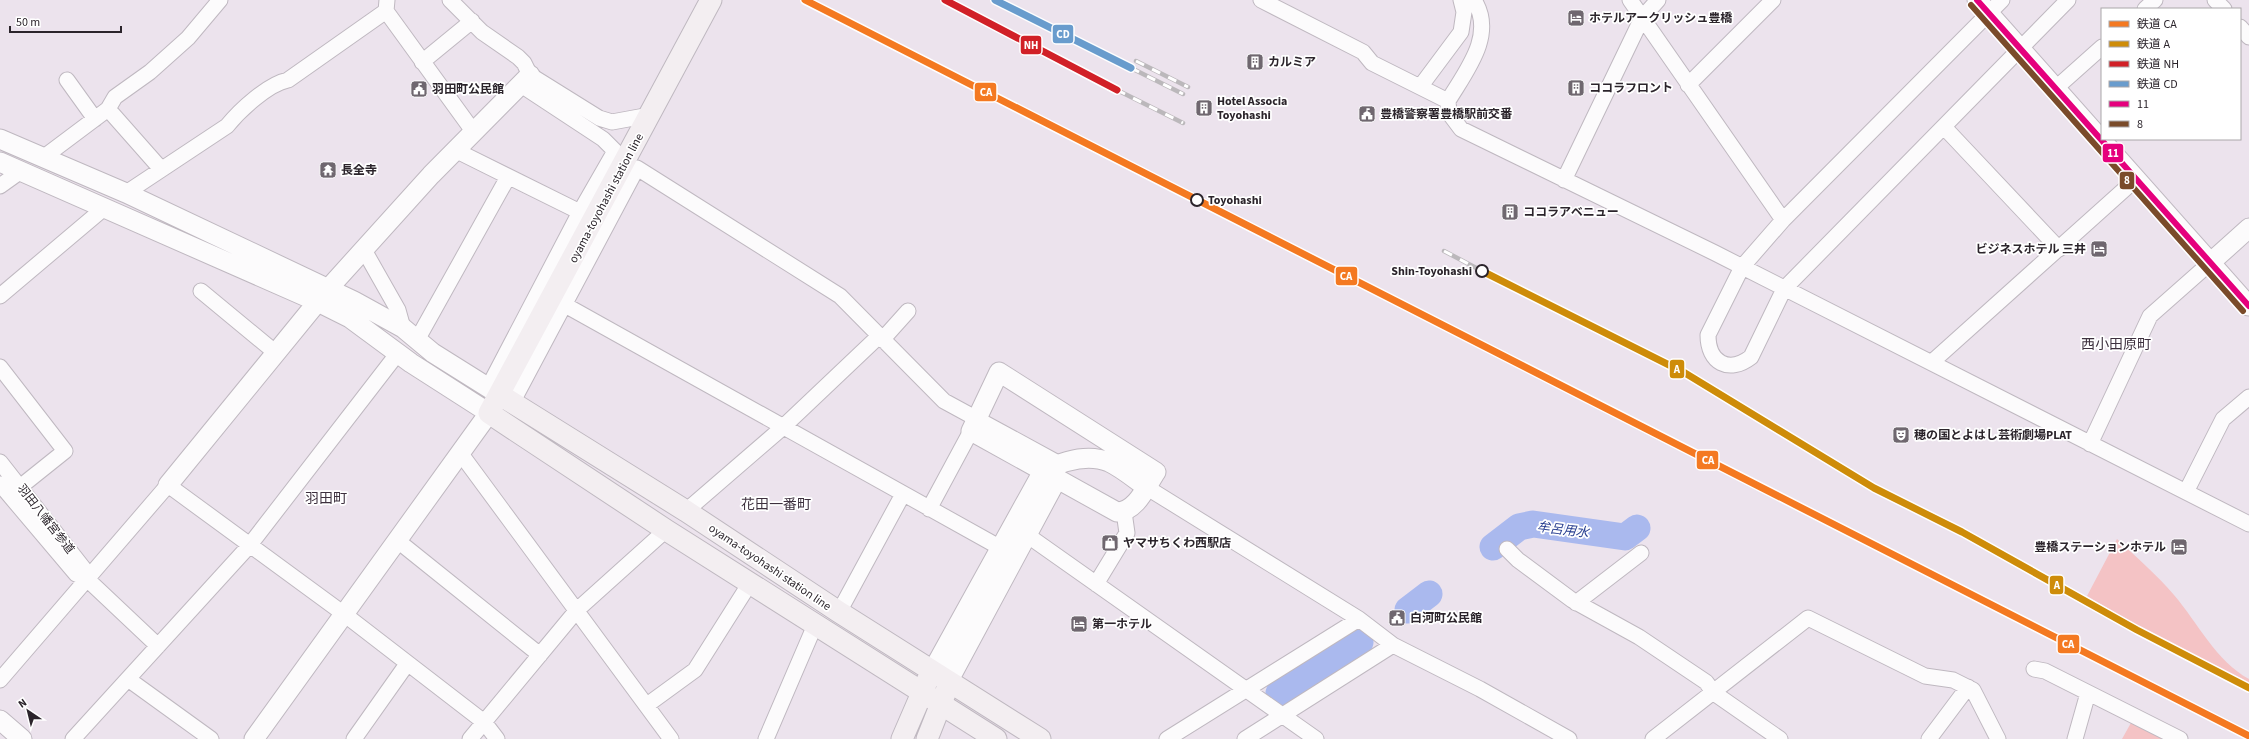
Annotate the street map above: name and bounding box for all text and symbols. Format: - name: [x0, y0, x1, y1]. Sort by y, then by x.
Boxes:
- scale bar: [10, 8, 121, 34]
- hotel icon: ホテルアークリッシュ豊橋: [1566, 8, 1586, 28]
- legend: [2101, 8, 2241, 140]
- place label: ホテルアークリッシュ豊橋: [1589, 10, 1733, 27]
- text: 50 m: [16, 14, 40, 31]
- text: 鉄道 CA: [2137, 16, 2177, 33]
- line badge: CD: [1052, 24, 1074, 44]
- text: CD: [1056, 27, 1070, 42]
- line badge: NH: [1020, 35, 1042, 55]
- text: 鉄道 A: [2137, 36, 2170, 53]
- text: NH: [1024, 38, 1038, 53]
- building icon: カルミア: [1245, 52, 1265, 72]
- place label: カルミア: [1268, 54, 1316, 71]
- text: 鉄道 NH: [2137, 56, 2179, 73]
- text: 鉄道 CD: [2137, 76, 2178, 93]
- building icon: ココラフロント: [1566, 78, 1586, 98]
- public building icon: 羽田町公民館: [409, 79, 429, 99]
- place label: ココラフロント: [1589, 80, 1673, 97]
- place label: 羽田町公民館: [432, 81, 504, 98]
- line badge: CA: [974, 82, 997, 102]
- text: CA: [980, 85, 993, 100]
- place label: Hotel Associa Toyohashi: [1217, 93, 1287, 124]
- text: 11: [2137, 96, 2149, 113]
- building icon: Hotel Associa Toyohashi: [1194, 98, 1214, 118]
- public building icon: 豊橋警察署豊橋駅前交番: [1357, 104, 1377, 124]
- place label: 豊橋警察署豊橋駅前交番: [1380, 106, 1513, 123]
- text: 8: [2137, 116, 2143, 133]
- street label: oyama-toyohashi station line: [565, 130, 648, 266]
- line badge: 11: [2102, 143, 2124, 163]
- text: 11: [2107, 146, 2119, 161]
- temple icon: 長全寺: [318, 160, 338, 180]
- place label: 長全寺: [341, 162, 377, 179]
- line badge: 8: [2119, 171, 2135, 190]
- text: 8: [2124, 173, 2130, 188]
- place label: Toyohashi: [1208, 192, 1262, 209]
- marker: Toyohashi: [1190, 193, 1204, 207]
- building icon: ココラアベニュー: [1500, 202, 1520, 222]
- place label: ココラアベニュー: [1523, 204, 1619, 221]
- hotel icon: ビジネスホテル 三井: [2089, 239, 2109, 259]
- place label: ビジネスホテル 三井: [1976, 241, 2086, 258]
- place label: Shin-Toyohashi: [1391, 263, 1472, 280]
- marker: Shin-Toyohashi: [1475, 264, 1489, 278]
- line badge: CA: [1335, 266, 1358, 286]
- text: CA: [1340, 269, 1353, 284]
- district label: 西小田原町: [2081, 335, 2151, 355]
- line badge: A: [1669, 359, 1685, 379]
- text: A: [1673, 362, 1681, 377]
- theatre icon: 穂の国とよはし芸術劇場PLAT: [1891, 425, 1911, 445]
- place label: 穂の国とよはし芸術劇場PLAT: [1914, 427, 2072, 444]
- line badge: CA: [1696, 450, 1719, 470]
- text: CA: [1702, 453, 1715, 468]
- street label: 羽田八幡宮参道: [13, 481, 78, 558]
- district label: 羽田町: [305, 489, 347, 509]
- district label: 花田一番町: [741, 495, 811, 515]
- water label: 牟呂用水: [1536, 518, 1592, 542]
- street label: oyama-toyohashi station line: [705, 520, 834, 615]
- shop icon: ヤマサちくわ西駅店: [1100, 533, 1120, 553]
- place label: ヤマサちくわ西駅店: [1123, 535, 1231, 552]
- hotel icon: 豊橋ステーションホテル: [2169, 537, 2189, 557]
- place label: 豊橋ステーションホテル: [2034, 539, 2166, 556]
- line badge: A: [2049, 575, 2064, 595]
- text: A: [2053, 578, 2061, 593]
- public building icon: 白河町公民館: [1387, 608, 1407, 628]
- place label: 白河町公民館: [1410, 610, 1482, 627]
- hotel icon: 第一ホテル: [1069, 614, 1089, 634]
- place label: 第一ホテル: [1092, 616, 1152, 633]
- line badge: CA: [2057, 634, 2080, 654]
- text: CA: [2062, 637, 2075, 652]
- north arrow: [8, 691, 48, 731]
- text: N: [15, 695, 30, 711]

